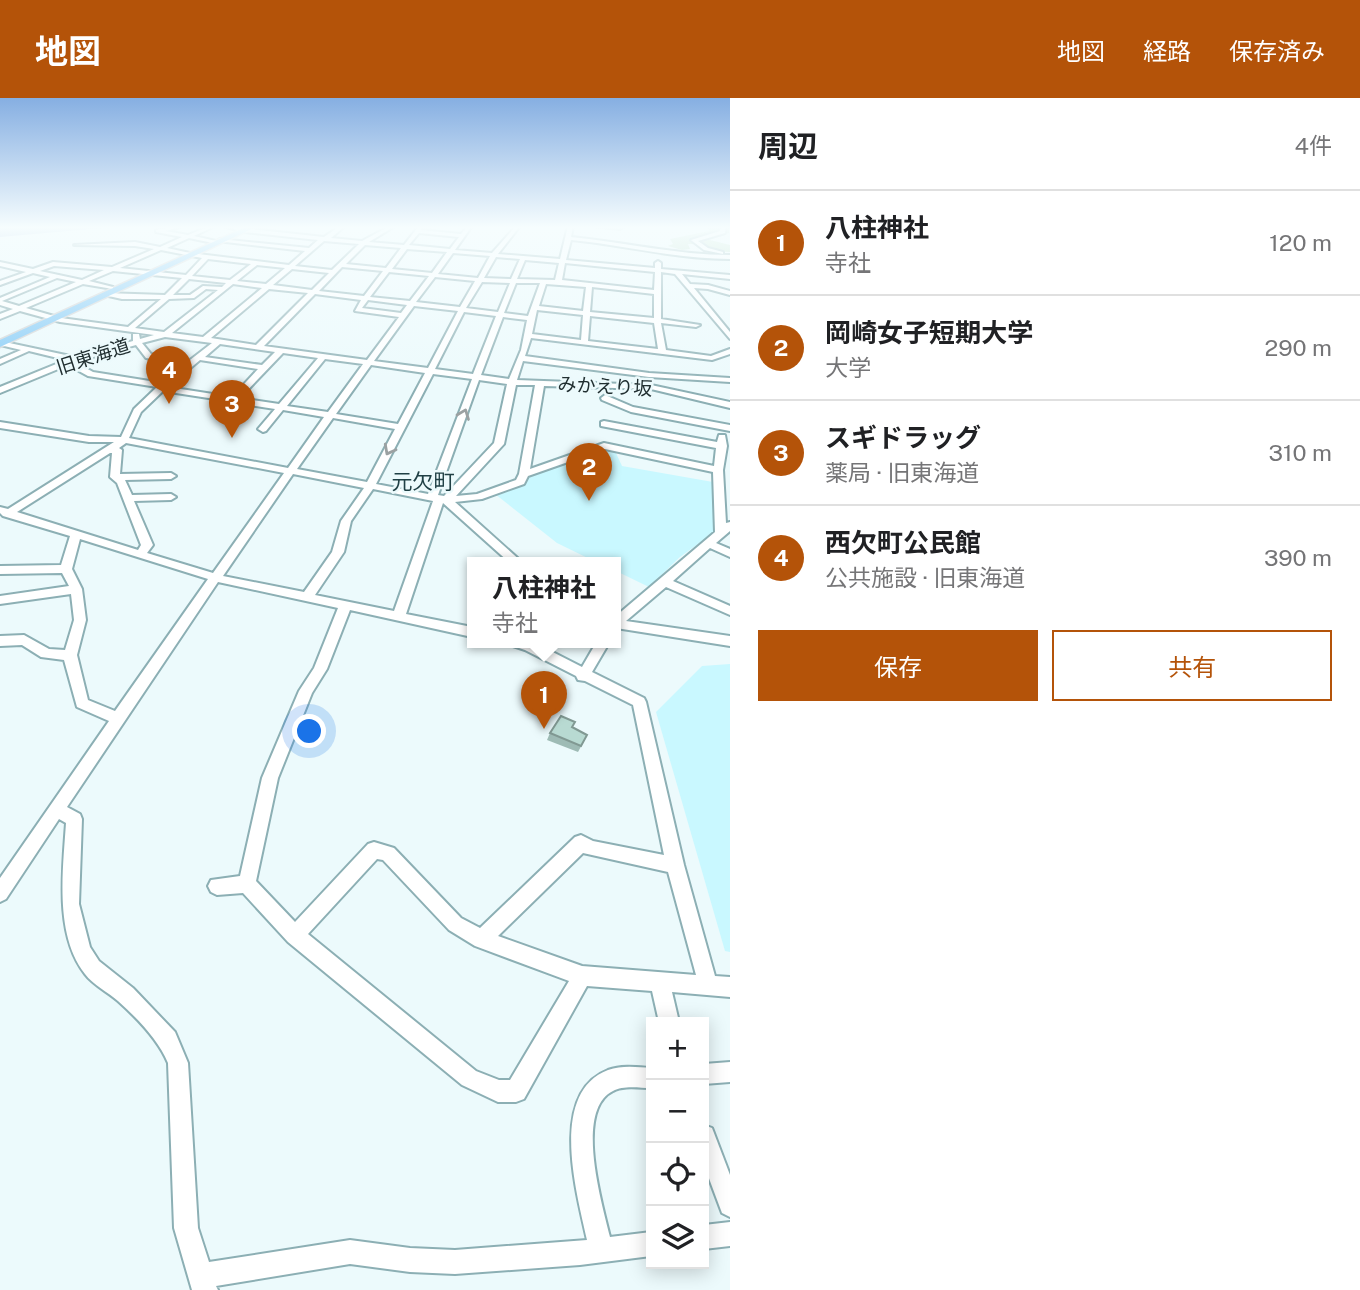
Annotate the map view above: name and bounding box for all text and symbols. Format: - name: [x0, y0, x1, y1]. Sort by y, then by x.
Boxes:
- text: 地図: [35, 32, 101, 70]
- text: 地図: [1057, 37, 1105, 65]
- text: 経路: [1143, 37, 1191, 65]
- text: 保存済み: [1229, 37, 1325, 65]
- text: 周辺: [758, 128, 818, 164]
- text: 4件: [1295, 132, 1332, 159]
- text: 八柱神社: [825, 212, 929, 243]
- text: 1: [776, 229, 786, 256]
- text: 120 m: [1269, 229, 1332, 256]
- text: 寺社: [825, 249, 871, 276]
- text: 岡崎女子短期大学: [825, 317, 1033, 348]
- street label: 旧東海道: [53, 334, 133, 378]
- text: 2: [774, 334, 788, 361]
- text: 290 m: [1265, 334, 1332, 361]
- pin: 4: [146, 346, 192, 404]
- text: 大学: [825, 354, 871, 381]
- street label: みかえり坂: [557, 373, 653, 399]
- pin: 3: [209, 380, 255, 438]
- one-way arrow: [455, 409, 469, 421]
- text: スギドラッグ: [825, 422, 981, 453]
- text: 3: [773, 439, 789, 466]
- text: 310 m: [1269, 439, 1332, 466]
- one-way arrow: [384, 443, 398, 455]
- pin: 2: [566, 443, 612, 501]
- text: 薬局 · 旧東海道: [825, 459, 979, 486]
- district label: 元欠町: [392, 469, 455, 494]
- text: 西欠町公民館: [825, 527, 981, 558]
- text: 4: [773, 544, 789, 571]
- text: 390 m: [1264, 544, 1332, 571]
- popup: [467, 557, 621, 648]
- text: 公共施設 · 旧東海道: [825, 564, 1025, 591]
- text: 八柱神社: [492, 572, 596, 603]
- text: 寺社: [492, 609, 538, 636]
- button: 保存: [758, 630, 1038, 701]
- button: 共有: [1052, 630, 1332, 701]
- pin: 1: [521, 671, 567, 729]
- your location: [292, 714, 326, 748]
- map controls: [646, 1017, 709, 1269]
- button: +: [646, 1017, 709, 1080]
- button: −: [646, 1080, 709, 1143]
- button: locate: [646, 1143, 709, 1206]
- button: layers: [646, 1206, 709, 1269]

